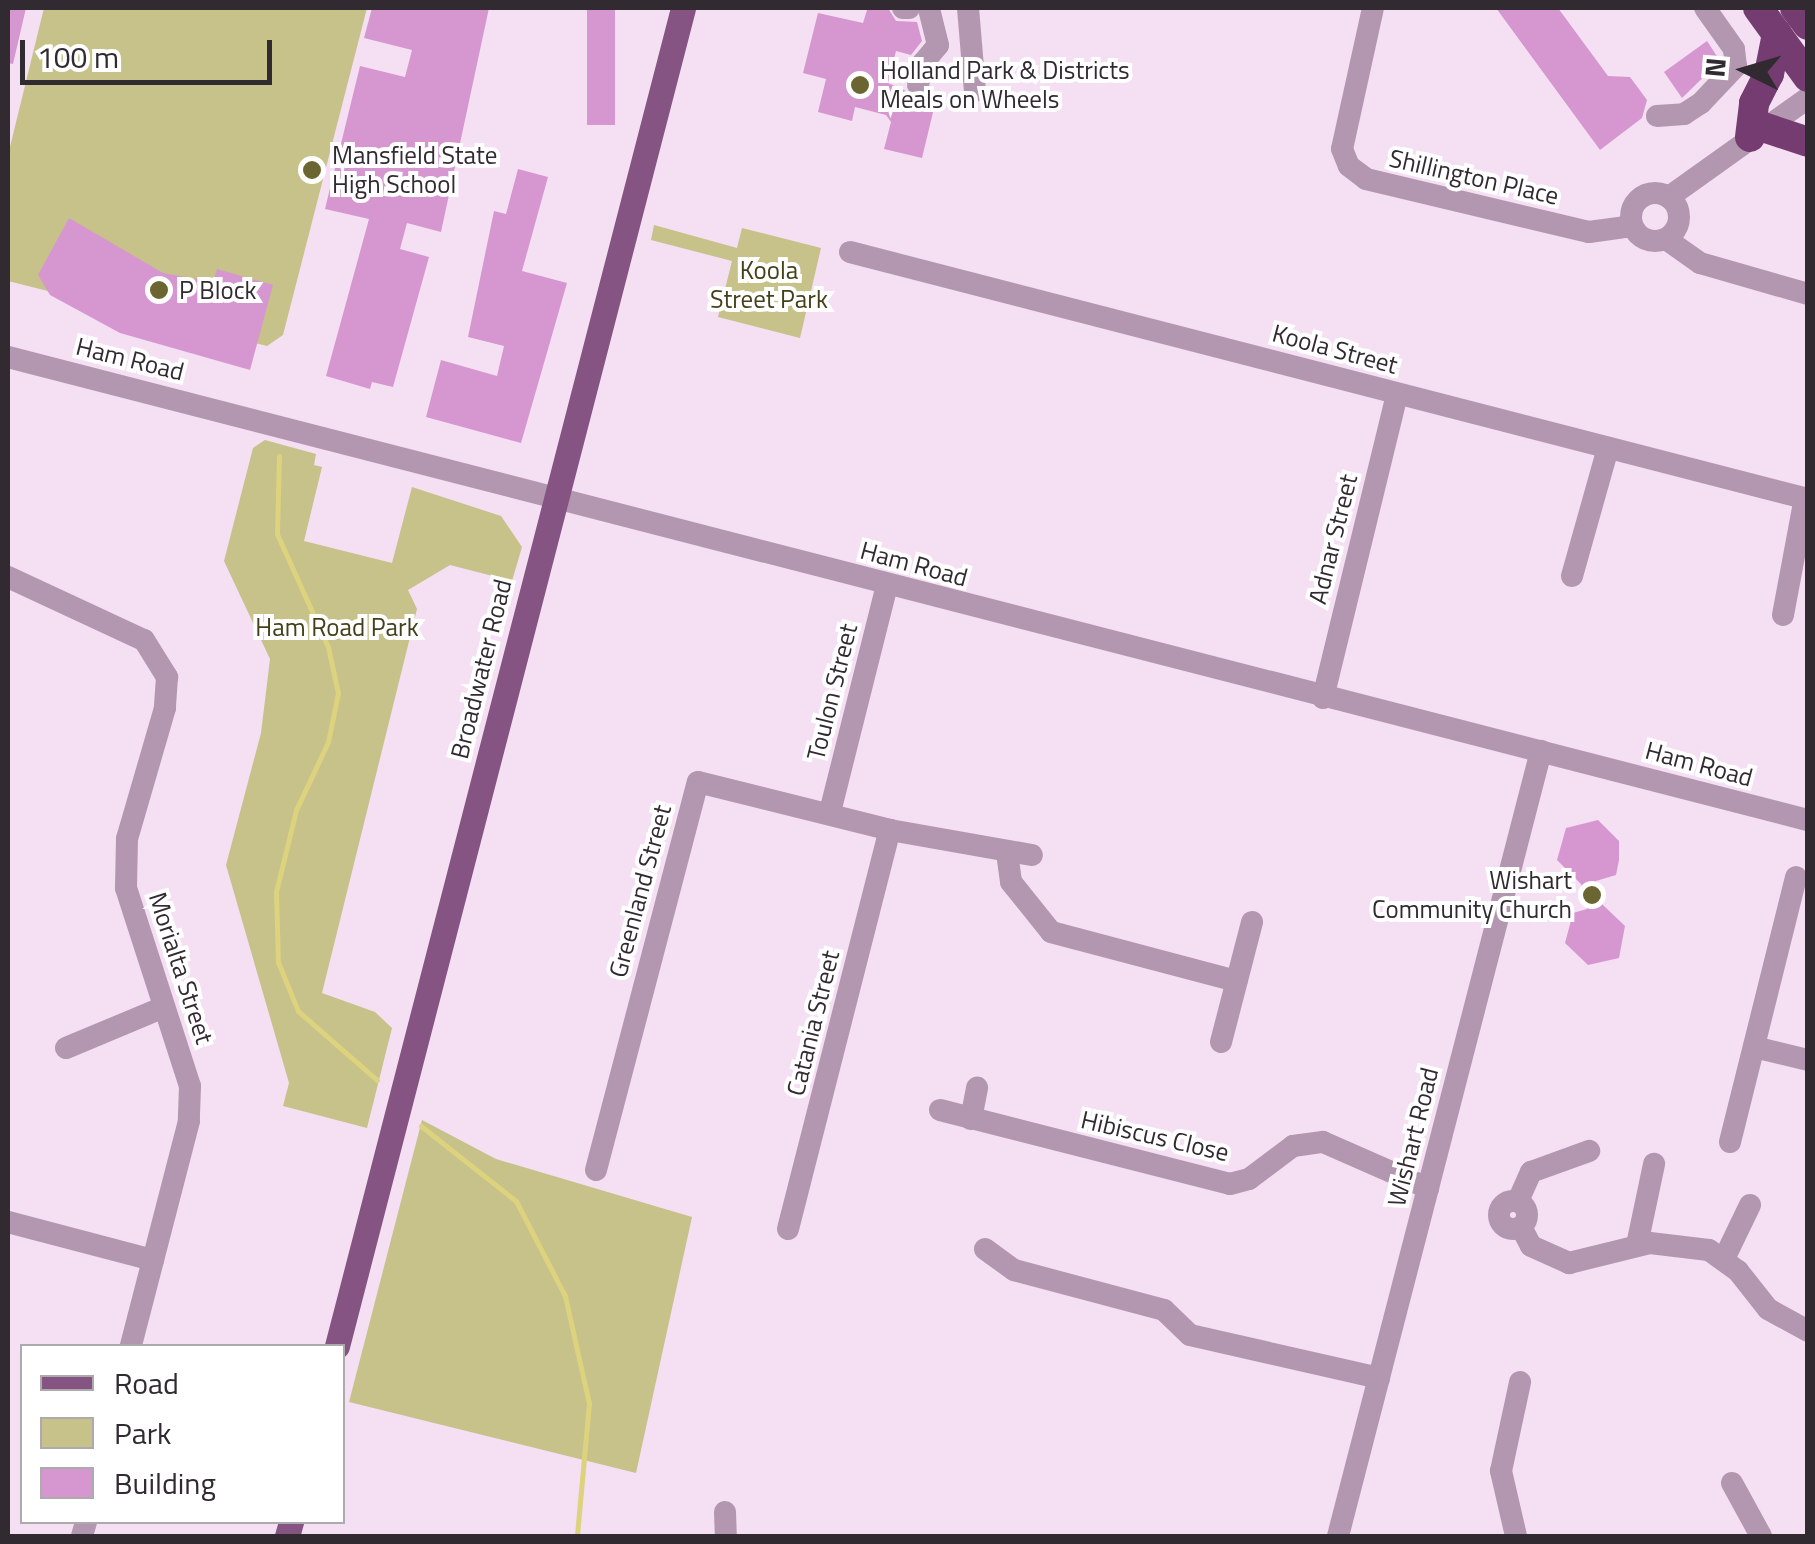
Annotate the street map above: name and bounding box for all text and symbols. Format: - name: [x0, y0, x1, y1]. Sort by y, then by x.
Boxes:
- scale bar: [25, 20, 278, 82]
- north arrow: [1695, 20, 1795, 120]
- text: 100 m: [37, 34, 119, 80]
- place label: Holland Park & Districts Meals on Wheels: [880, 56, 1130, 115]
- text: N: [1692, 56, 1737, 79]
- marker: Holland Park & Districts Meals on Wheels: [849, 74, 871, 96]
- place label: Mansfield State High School: [332, 141, 497, 200]
- street label: Shillington Place: [1386, 143, 1562, 211]
- marker: Mansfield State High School: [301, 159, 323, 181]
- park label: Koola Street Park: [710, 256, 828, 315]
- place label: P Block: [179, 275, 257, 305]
- marker: P Block: [148, 279, 170, 301]
- street label: Koola Street: [1269, 318, 1401, 380]
- street label: Ham Road: [73, 331, 187, 387]
- street label: Adnar Street: [1302, 471, 1364, 607]
- street label: Ham Road: [857, 535, 971, 593]
- street label: Broadwater Road: [444, 576, 518, 762]
- park label: Ham Road Park: [255, 612, 419, 642]
- street label: Toulon Street: [801, 621, 863, 763]
- street label: Ham Road: [1642, 735, 1756, 793]
- street label: Greenland Street: [603, 801, 677, 981]
- place label: Wishart Community Church: [1372, 866, 1572, 925]
- marker: Wishart Community Church: [1581, 884, 1603, 906]
- street label: Morialta Street: [142, 888, 220, 1048]
- street label: Catania Street: [780, 947, 846, 1099]
- street label: Wishart Road: [1381, 1064, 1445, 1210]
- street label: Hibiscus Close: [1078, 1104, 1232, 1168]
- legend: [20, 1344, 345, 1524]
- text: Road: [114, 1360, 179, 1406]
- text: Park: [114, 1410, 171, 1456]
- text: Building: [114, 1460, 216, 1506]

